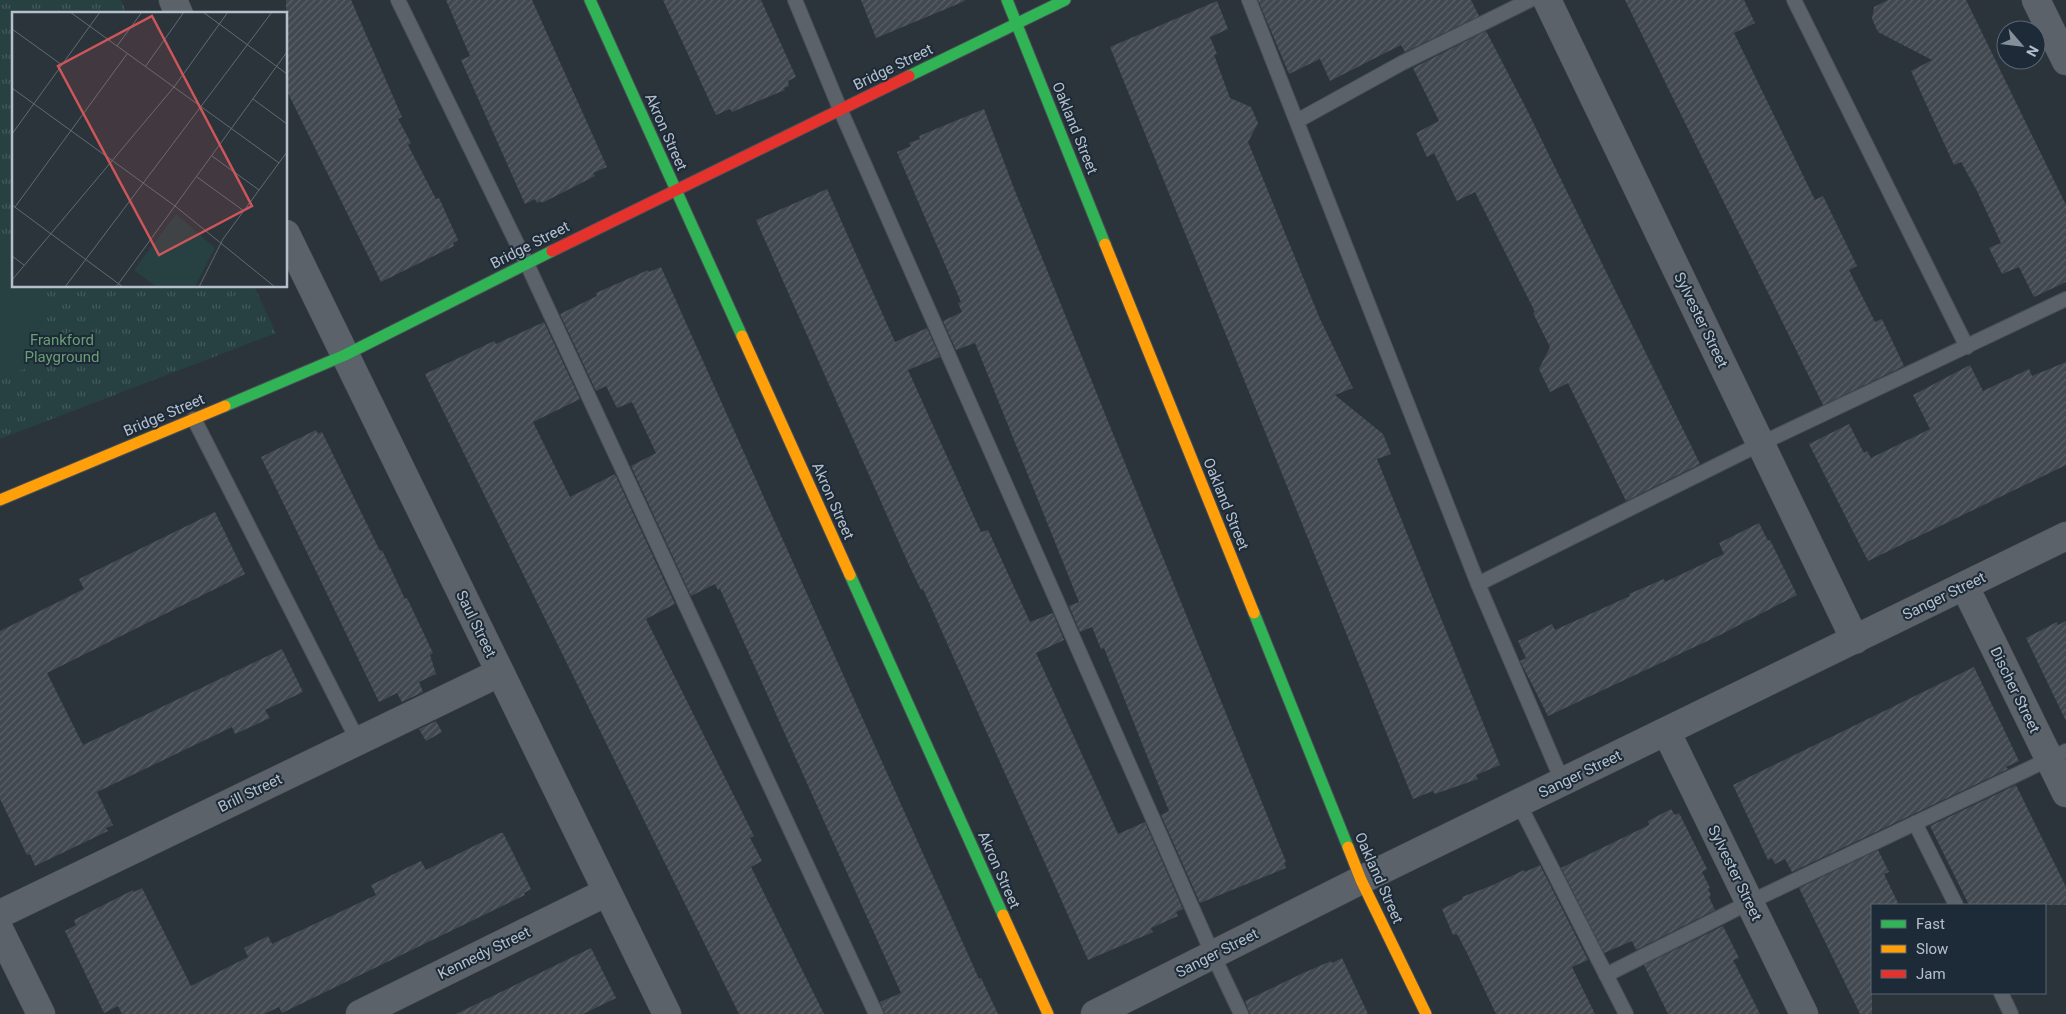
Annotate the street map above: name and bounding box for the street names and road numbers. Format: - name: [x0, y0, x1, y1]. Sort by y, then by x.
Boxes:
- street label: Bridge Street: [850, 40, 936, 94]
- street label: Oakland Street: [1048, 79, 1102, 177]
- street label: Akron Street: [641, 91, 691, 173]
- street label: Bridge Street: [488, 217, 573, 273]
- street label: Sylvester Street: [1670, 269, 1732, 371]
- street label: Bridge Street: [121, 390, 207, 440]
- street label: Oakland Street: [1199, 455, 1253, 553]
- street label: Akron Street: [808, 460, 858, 542]
- street label: Sanger Street: [1900, 568, 1989, 624]
- street label: Saul Street: [452, 588, 500, 661]
- street label: Discher Street: [1986, 644, 2044, 736]
- street label: Sanger Street: [1536, 746, 1625, 802]
- street label: Brill Street: [215, 770, 285, 816]
- street label: Sylvester Street: [1704, 822, 1766, 924]
- street label: Akron Street: [974, 829, 1024, 911]
- street label: Oakland Street: [1351, 830, 1407, 926]
- street label: Kennedy Street: [435, 923, 533, 983]
- street label: Sanger Street: [1173, 924, 1261, 981]

